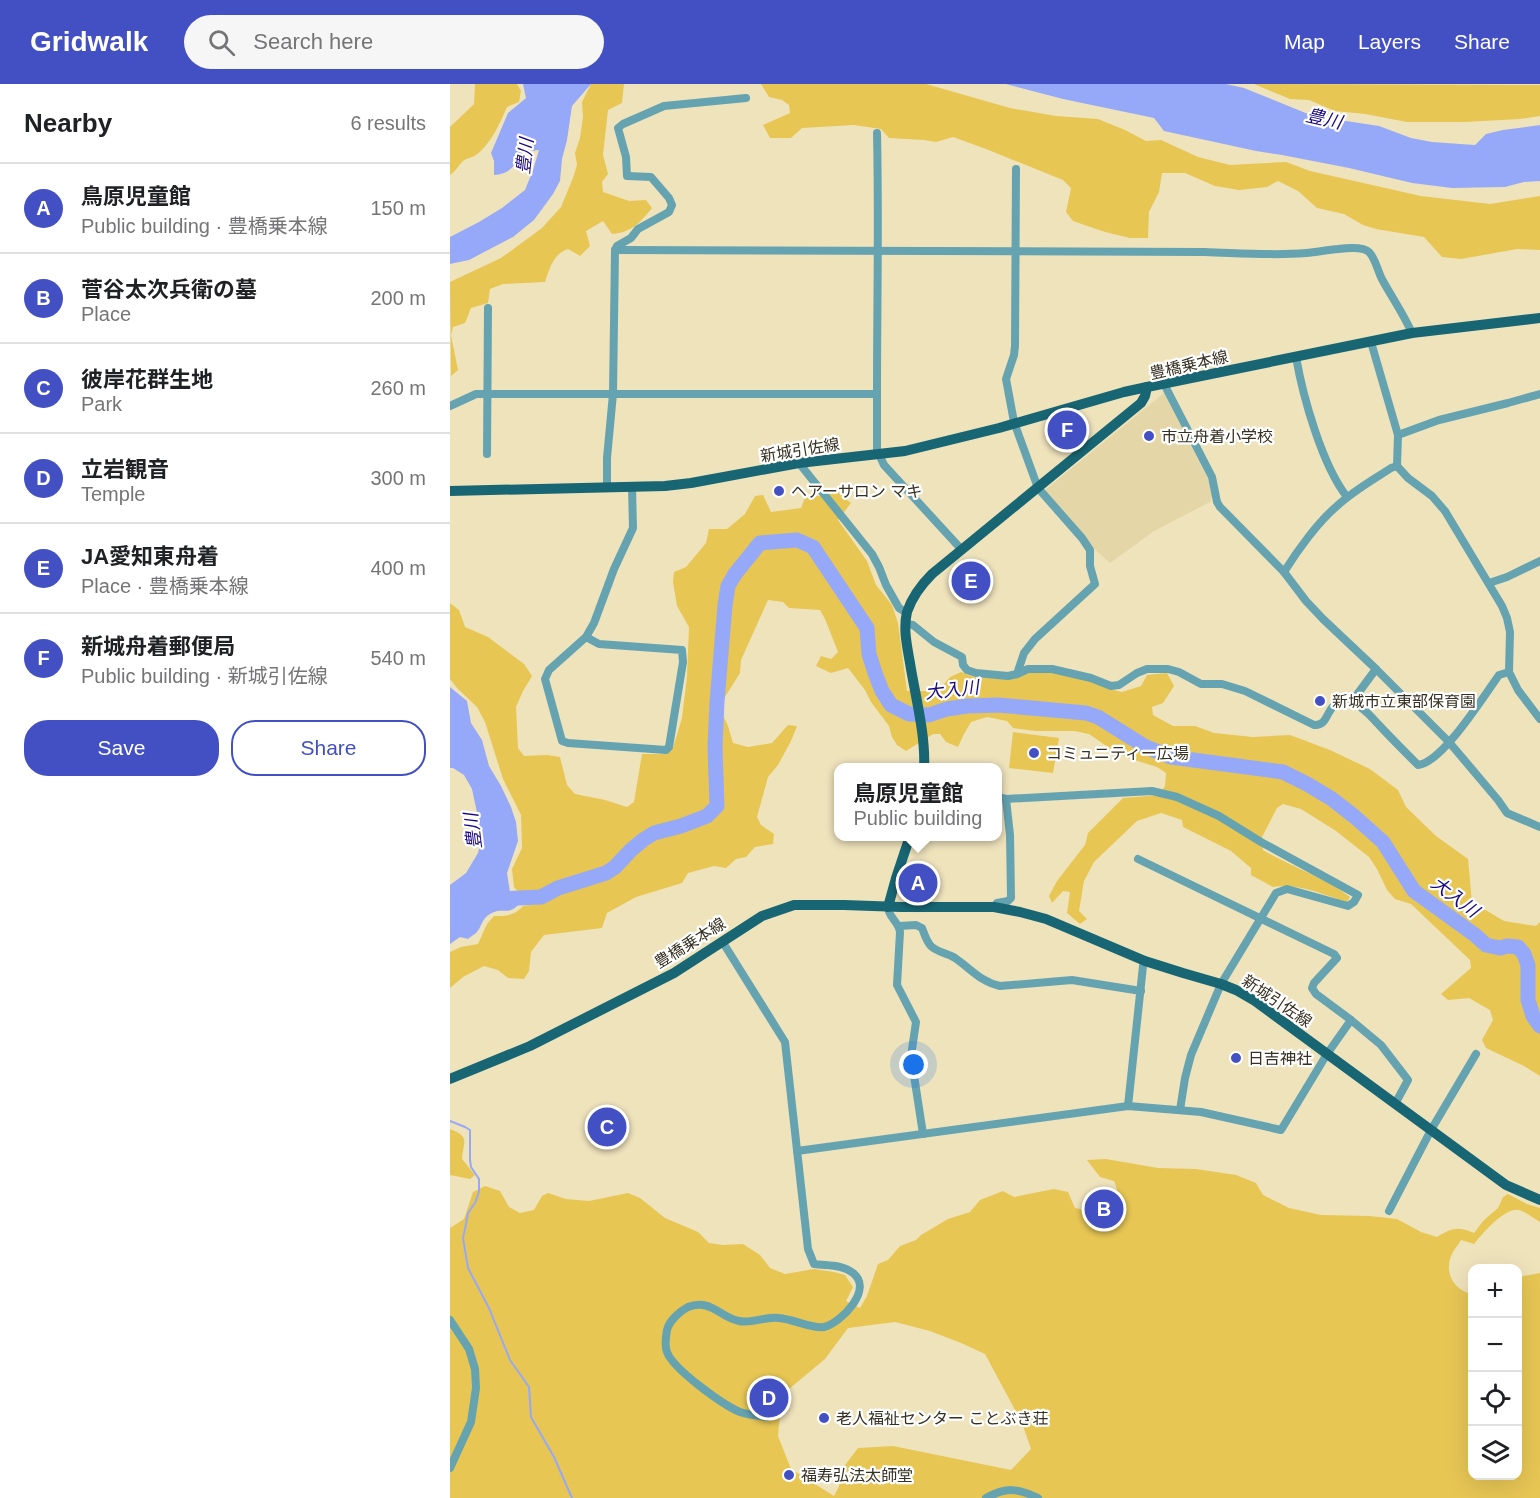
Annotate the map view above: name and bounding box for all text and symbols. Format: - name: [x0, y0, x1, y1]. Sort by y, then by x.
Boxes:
- search box: [184, 15, 604, 69]
- text: Gridwalk: [30, 26, 148, 57]
- icon: search: [205, 26, 238, 59]
- text: Search here: [253, 29, 373, 54]
- text: Map: [1284, 30, 1325, 53]
- text: Layers: [1358, 30, 1421, 53]
- text: Share: [1454, 30, 1510, 53]
- water label: 豊川: [1304, 105, 1346, 133]
- text: Nearby: [24, 108, 112, 138]
- text: 6 results: [350, 112, 426, 134]
- water label: 豊川: [513, 135, 537, 175]
- text: 鳥原児童館: [81, 184, 191, 209]
- text: A: [36, 197, 51, 219]
- text: 150 m: [370, 197, 426, 219]
- text: Public building · 豊橋乗本線: [81, 215, 328, 237]
- text: 菅谷太次兵衛の墓: [81, 277, 257, 302]
- text: B: [36, 287, 51, 309]
- text: 200 m: [370, 287, 426, 309]
- text: Place: [81, 303, 131, 325]
- street label: 豊橋乗本線: [1148, 348, 1230, 382]
- text: 彼岸花群生地: [81, 367, 213, 392]
- text: C: [36, 377, 51, 399]
- text: 260 m: [370, 377, 426, 399]
- text: Park: [81, 393, 122, 415]
- pin: F: [1048, 408, 1086, 452]
- place label: 市立舟着小学校: [1161, 428, 1273, 445]
- marker: 市立舟着小学校: [1142, 429, 1156, 443]
- street label: 新城引佐線: [759, 435, 841, 465]
- text: 立岩観音: [81, 457, 169, 482]
- text: D: [36, 467, 51, 489]
- text: 300 m: [370, 467, 426, 489]
- text: Temple: [81, 483, 145, 505]
- place label: ヘアーサロン マキ: [791, 483, 922, 500]
- marker: ヘアーサロン マキ: [772, 484, 786, 498]
- text: JA愛知東舟着: [81, 544, 219, 569]
- text: E: [37, 557, 50, 579]
- text: 400 m: [370, 557, 426, 579]
- pin: E: [952, 558, 990, 604]
- text: Place · 豊橋乗本線: [81, 575, 249, 597]
- text: 新城舟着郵便局: [81, 634, 235, 659]
- text: F: [37, 647, 50, 669]
- text: 540 m: [370, 647, 426, 669]
- text: Public building · 新城引佐線: [81, 665, 328, 687]
- water label: 大入川: [924, 677, 982, 703]
- place label: 新城市立東部保育園: [1332, 693, 1476, 710]
- marker: 新城市立東部保育園: [1313, 694, 1327, 708]
- button: Save: [24, 720, 219, 776]
- button: Share: [231, 720, 426, 776]
- place label: コミュニティー広場: [1046, 745, 1189, 762]
- marker: コミュニティー広場: [1027, 746, 1041, 760]
- popup: [834, 763, 1002, 841]
- text: 鳥原児童館: [854, 781, 964, 806]
- text: Public building: [854, 807, 982, 829]
- water label: 豊川: [461, 810, 485, 850]
- pin: A: [898, 860, 938, 906]
- water label: 大入川: [1427, 873, 1484, 922]
- street label: 豊橋乗本線: [652, 915, 728, 971]
- street label: 新城引佐線: [1239, 972, 1315, 1030]
- your location: [899, 1050, 928, 1079]
- place label: 日吉神社: [1248, 1050, 1312, 1067]
- marker: 日吉神社: [1229, 1051, 1243, 1065]
- pin: C: [588, 1104, 626, 1150]
- pin: B: [1084, 1186, 1124, 1232]
- map controls: [1468, 1264, 1522, 1480]
- button: +: [1468, 1264, 1522, 1318]
- button: −: [1468, 1318, 1522, 1372]
- button: locate: [1468, 1372, 1522, 1426]
- pin: D: [750, 1376, 788, 1420]
- place label: 老人福祉センター ことぶき荘: [836, 1410, 1048, 1427]
- marker: 老人福祉センター ことぶき荘: [817, 1411, 831, 1425]
- button: layers: [1468, 1426, 1522, 1480]
- place label: 福寿弘法太師堂: [801, 1467, 913, 1484]
- marker: 福寿弘法太師堂: [782, 1468, 796, 1482]

